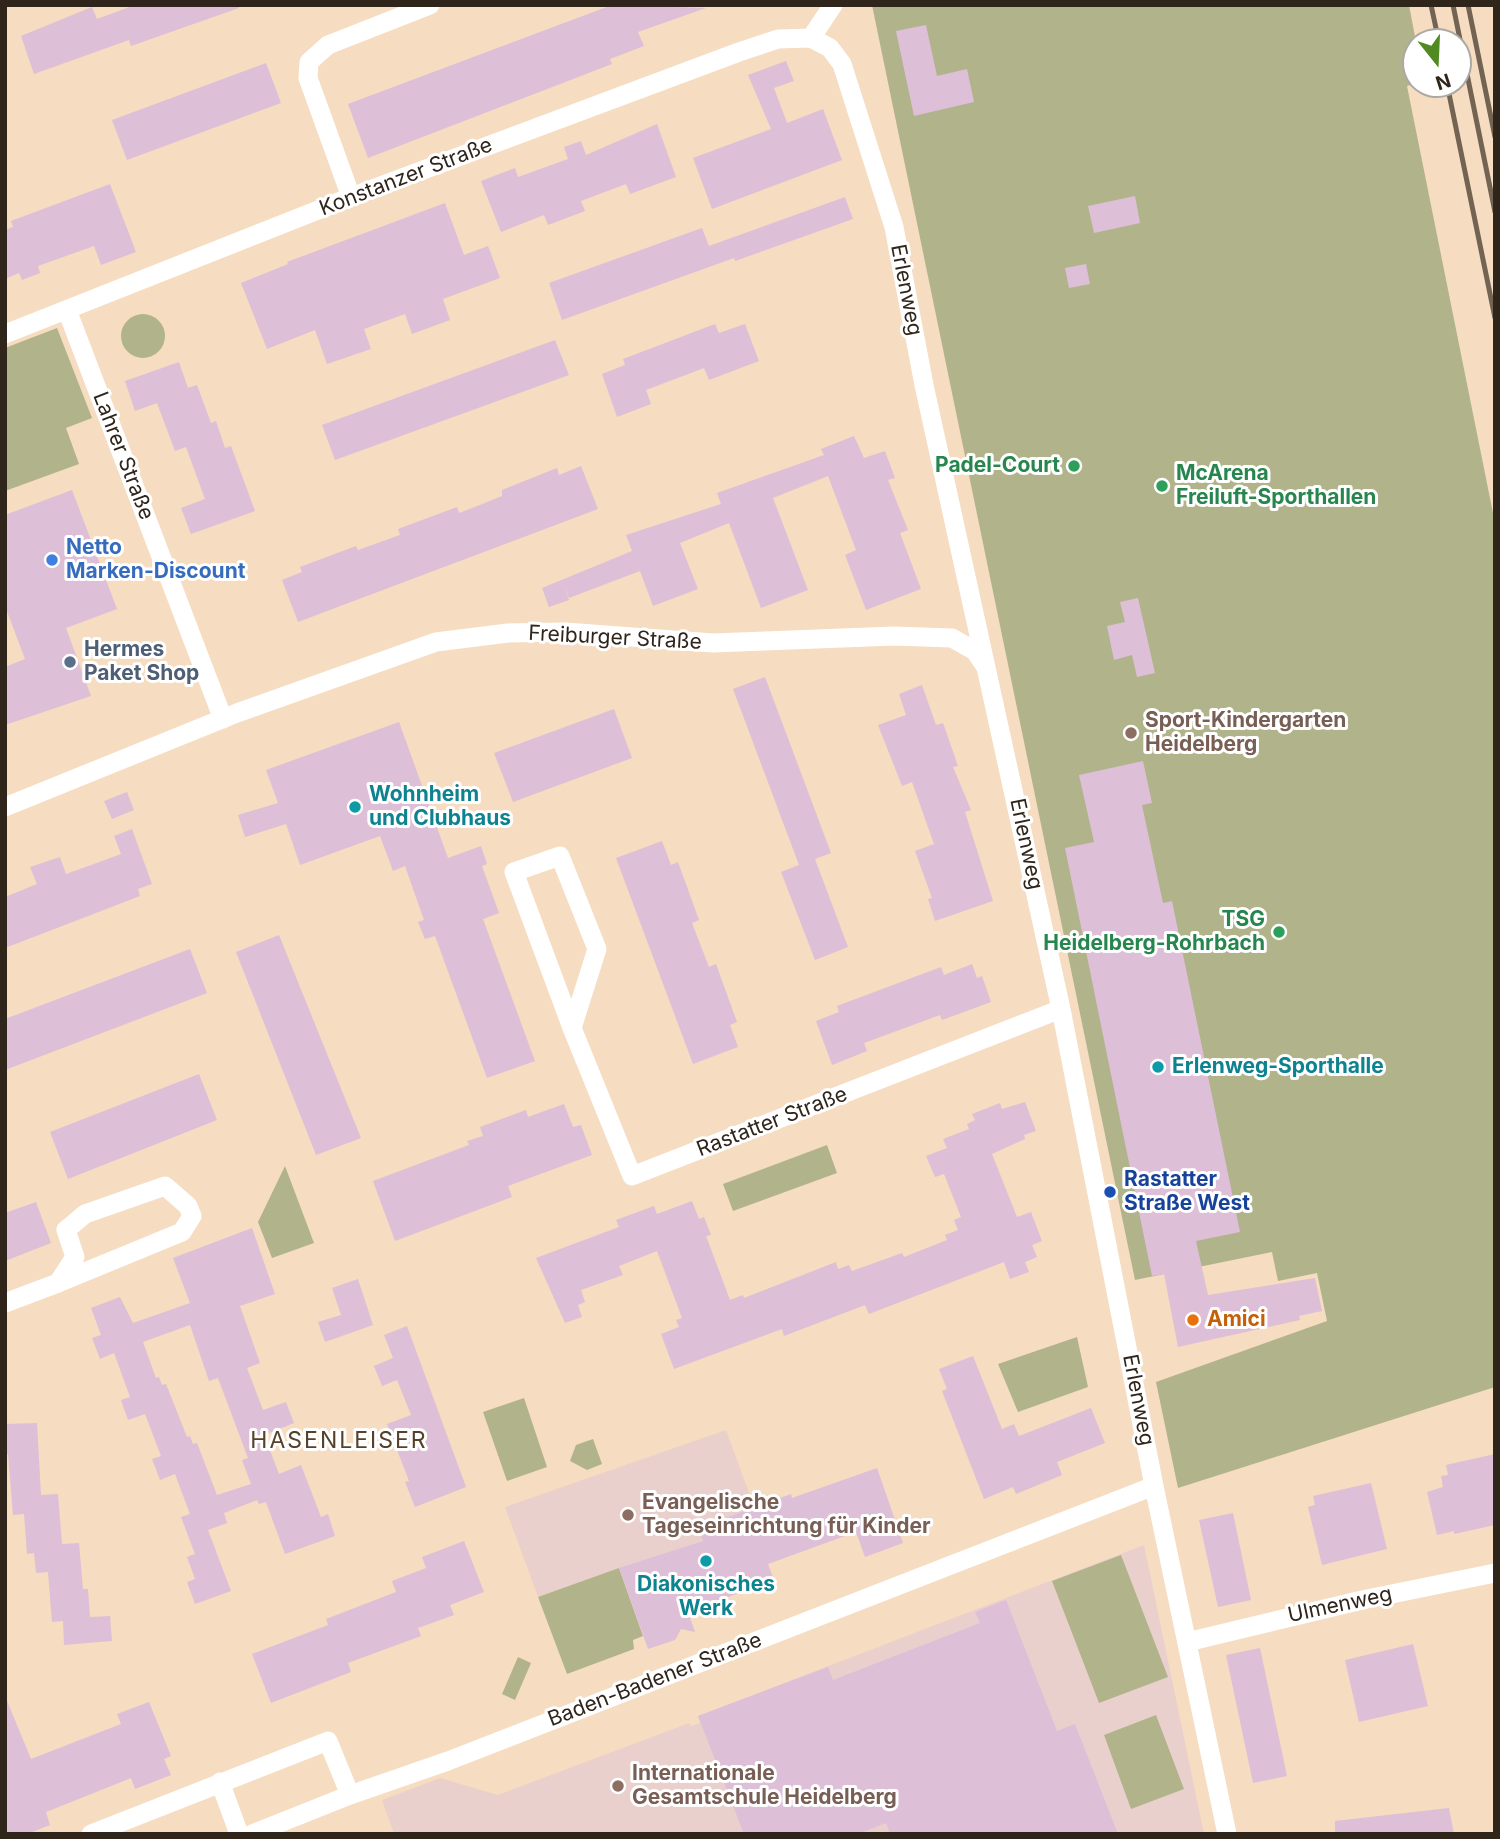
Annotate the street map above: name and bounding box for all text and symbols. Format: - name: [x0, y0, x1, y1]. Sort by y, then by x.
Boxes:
- north arrow: [1402, 28, 1472, 98]
- text: N: [1433, 68, 1453, 95]
- street label: Konstanzer Straße: [316, 132, 496, 222]
- street label: Erlenweg: [885, 242, 927, 338]
- street label: Lahrer Straße: [87, 389, 159, 523]
- place label: Padel-Court: [935, 453, 1060, 479]
- marker: Padel-Court: [1066, 458, 1082, 474]
- place label: McArena Freiluft-Sporthallen: [1176, 461, 1376, 511]
- marker: McArena Freiluft-Sporthallen: [1154, 478, 1170, 494]
- place label: Netto Marken-Discount: [66, 535, 245, 585]
- marker: Netto Marken-Discount: [44, 552, 60, 568]
- street label: Freiburger Straße: [528, 621, 702, 655]
- place label: Hermes Paket Shop: [84, 637, 199, 687]
- marker: Hermes Paket Shop: [62, 654, 78, 670]
- place label: Sport-Kindergarten Heidelberg: [1145, 708, 1346, 758]
- marker: Sport-Kindergarten Heidelberg: [1123, 725, 1139, 741]
- place label: Wohnheim und Clubhaus: [369, 782, 511, 832]
- street label: Erlenweg: [1004, 796, 1048, 892]
- marker: Wohnheim und Clubhaus: [347, 799, 363, 815]
- place label: TSG Heidelberg-Rohrbach: [1043, 907, 1265, 957]
- marker: TSG Heidelberg-Rohrbach: [1271, 924, 1287, 940]
- place label: Erlenweg-Sporthalle: [1172, 1054, 1384, 1080]
- marker: Erlenweg-Sporthalle: [1150, 1059, 1166, 1075]
- street label: Rastatter Straße: [693, 1082, 851, 1162]
- place label: Rastatter Straße West: [1124, 1167, 1250, 1217]
- marker: Rastatter Straße West: [1102, 1184, 1118, 1200]
- place label: Amici: [1207, 1307, 1266, 1333]
- marker: Amici: [1185, 1312, 1201, 1328]
- street label: Erlenweg: [1117, 1352, 1159, 1448]
- district label: HASENLEISER: [252, 1427, 426, 1455]
- place label: Evangelische Tageseinrichtung für Kinder: [642, 1490, 931, 1540]
- marker: Evangelische Tageseinrichtung für Kinder: [620, 1507, 636, 1523]
- marker: Diakonisches Werk: [698, 1553, 714, 1569]
- place label: Diakonisches Werk: [637, 1572, 775, 1622]
- street label: Ulmenweg: [1286, 1582, 1394, 1628]
- street label: Baden-Badener Straße: [545, 1628, 765, 1732]
- place label: Internationale Gesamtschule Heidelberg: [632, 1761, 897, 1811]
- marker: Internationale Gesamtschule Heidelberg: [610, 1778, 626, 1794]

